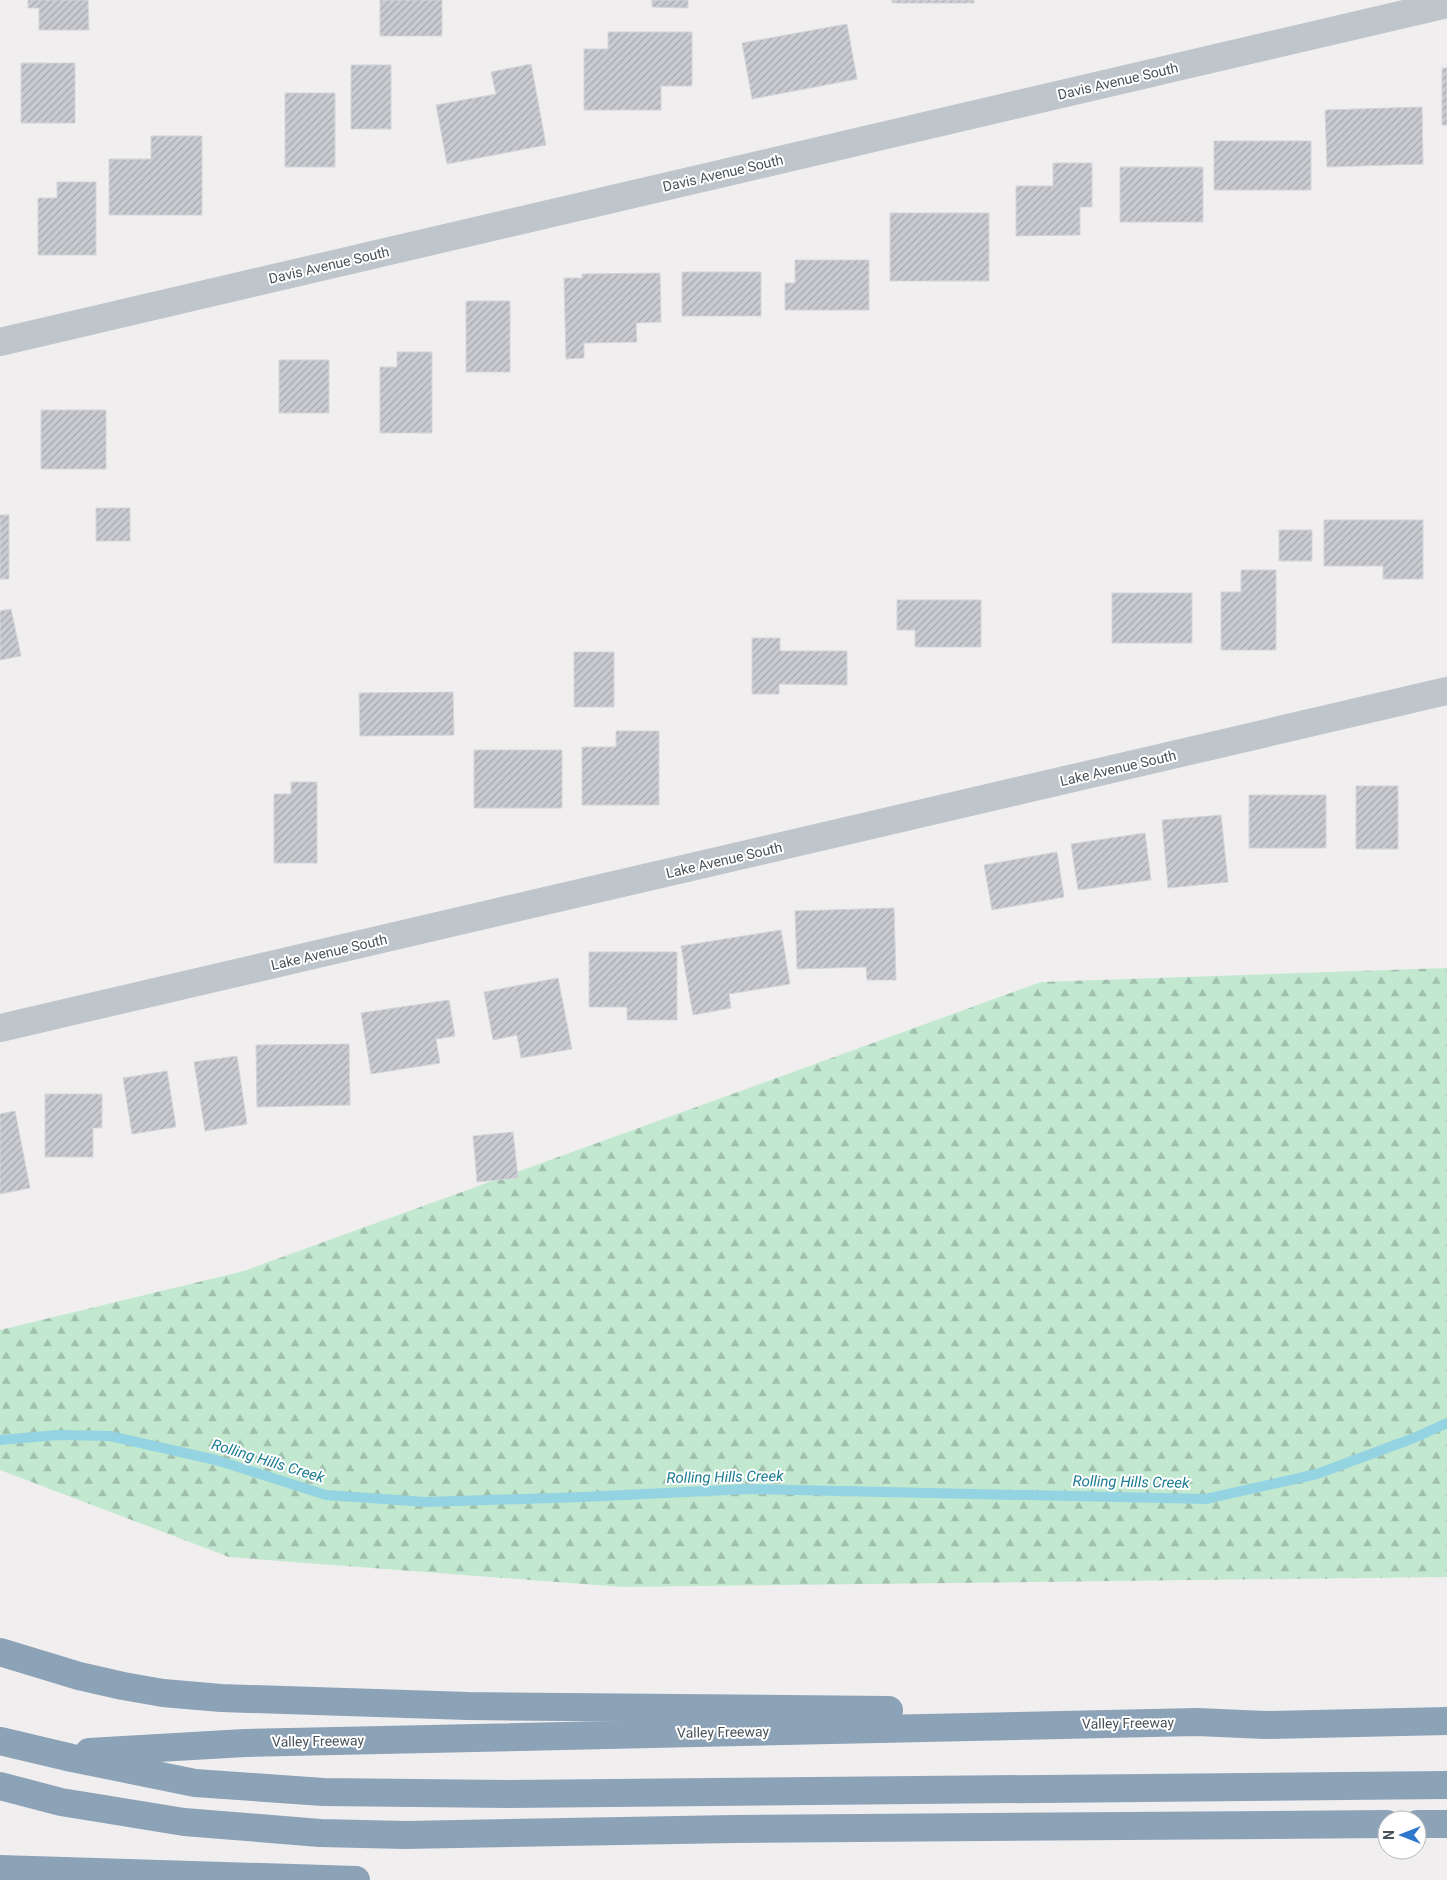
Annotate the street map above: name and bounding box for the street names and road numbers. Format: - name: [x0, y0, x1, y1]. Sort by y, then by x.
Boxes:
- street label: Davis Avenue South: [1056, 59, 1180, 103]
- street label: Davis Avenue South: [661, 151, 785, 195]
- street label: Davis Avenue South: [267, 243, 391, 287]
- street label: Lake Avenue South: [1058, 747, 1178, 789]
- street label: Lake Avenue South: [664, 839, 784, 881]
- street label: Lake Avenue South: [269, 931, 389, 973]
- street label: Valley Freeway: [1082, 1714, 1175, 1732]
- street label: Valley Freeway: [677, 1723, 770, 1741]
- street label: Valley Freeway: [272, 1732, 365, 1750]

